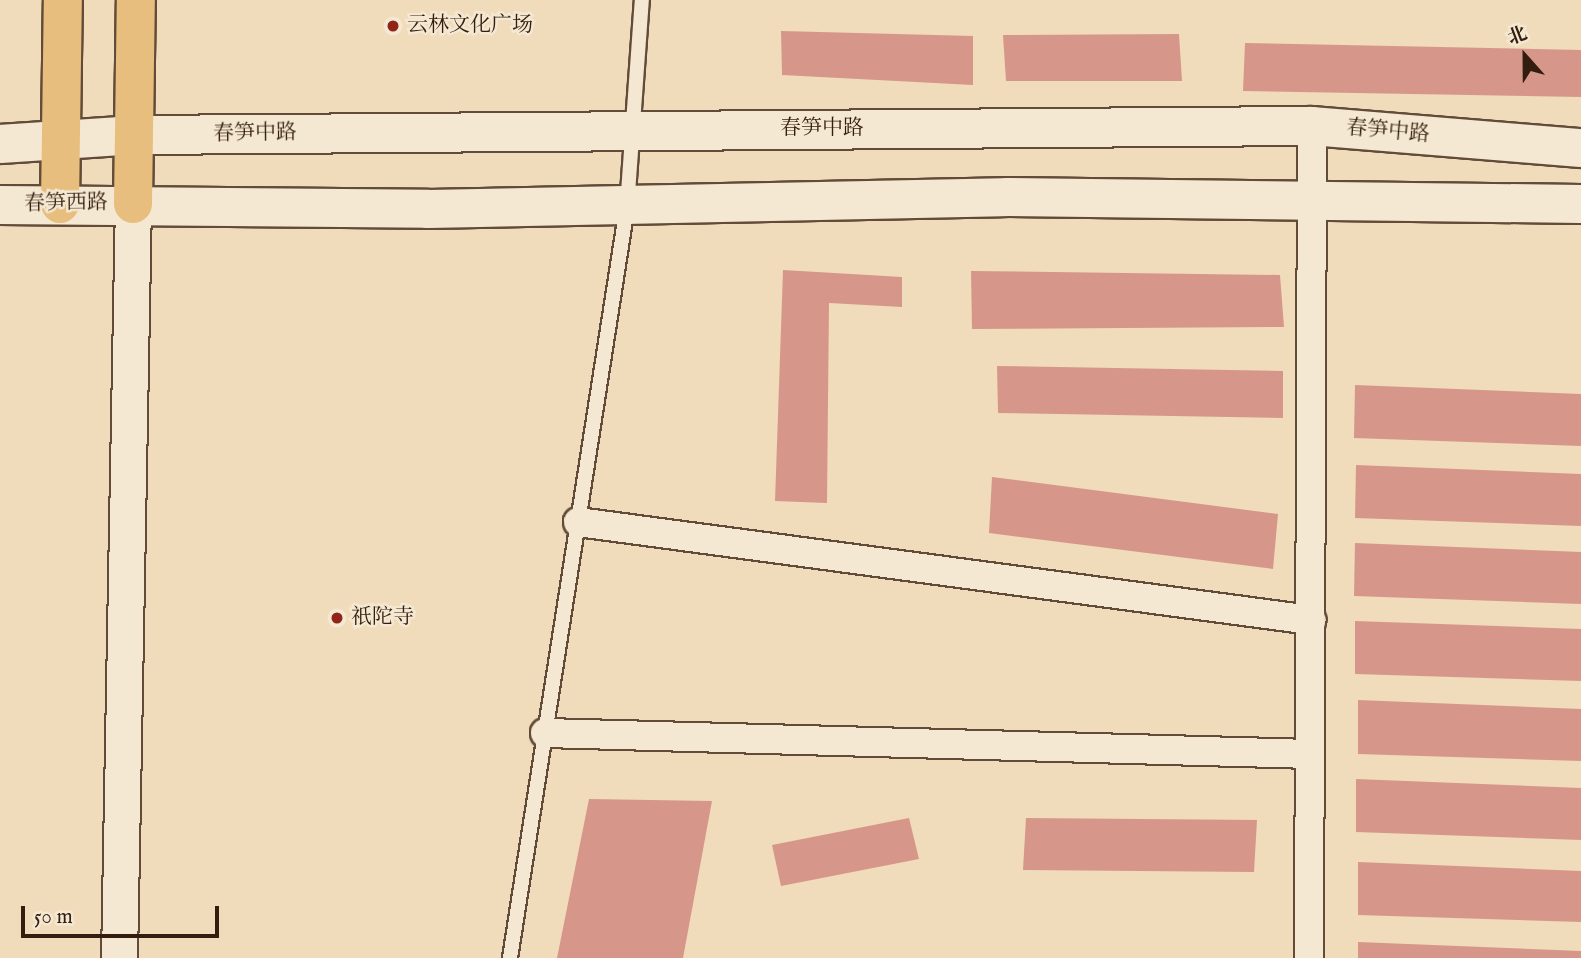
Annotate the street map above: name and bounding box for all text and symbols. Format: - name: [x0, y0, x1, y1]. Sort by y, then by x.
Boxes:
- place label: 云林文化广场: [407, 13, 533, 39]
- marker: 云林文化广场: [385, 18, 401, 34]
- north arrow: [1490, 21, 1560, 91]
- text: 北: [1504, 22, 1531, 51]
- street label: 春笋中路: [780, 116, 864, 142]
- street label: 春笋中路: [1345, 116, 1431, 148]
- street label: 春笋中路: [213, 121, 297, 147]
- street label: 春笋西路: [24, 191, 108, 217]
- place label: 祇陀寺: [351, 605, 414, 631]
- marker: 祇陀寺: [329, 610, 345, 626]
- scale bar: [24, 892, 222, 936]
- text: 50 m: [34, 904, 73, 931]

